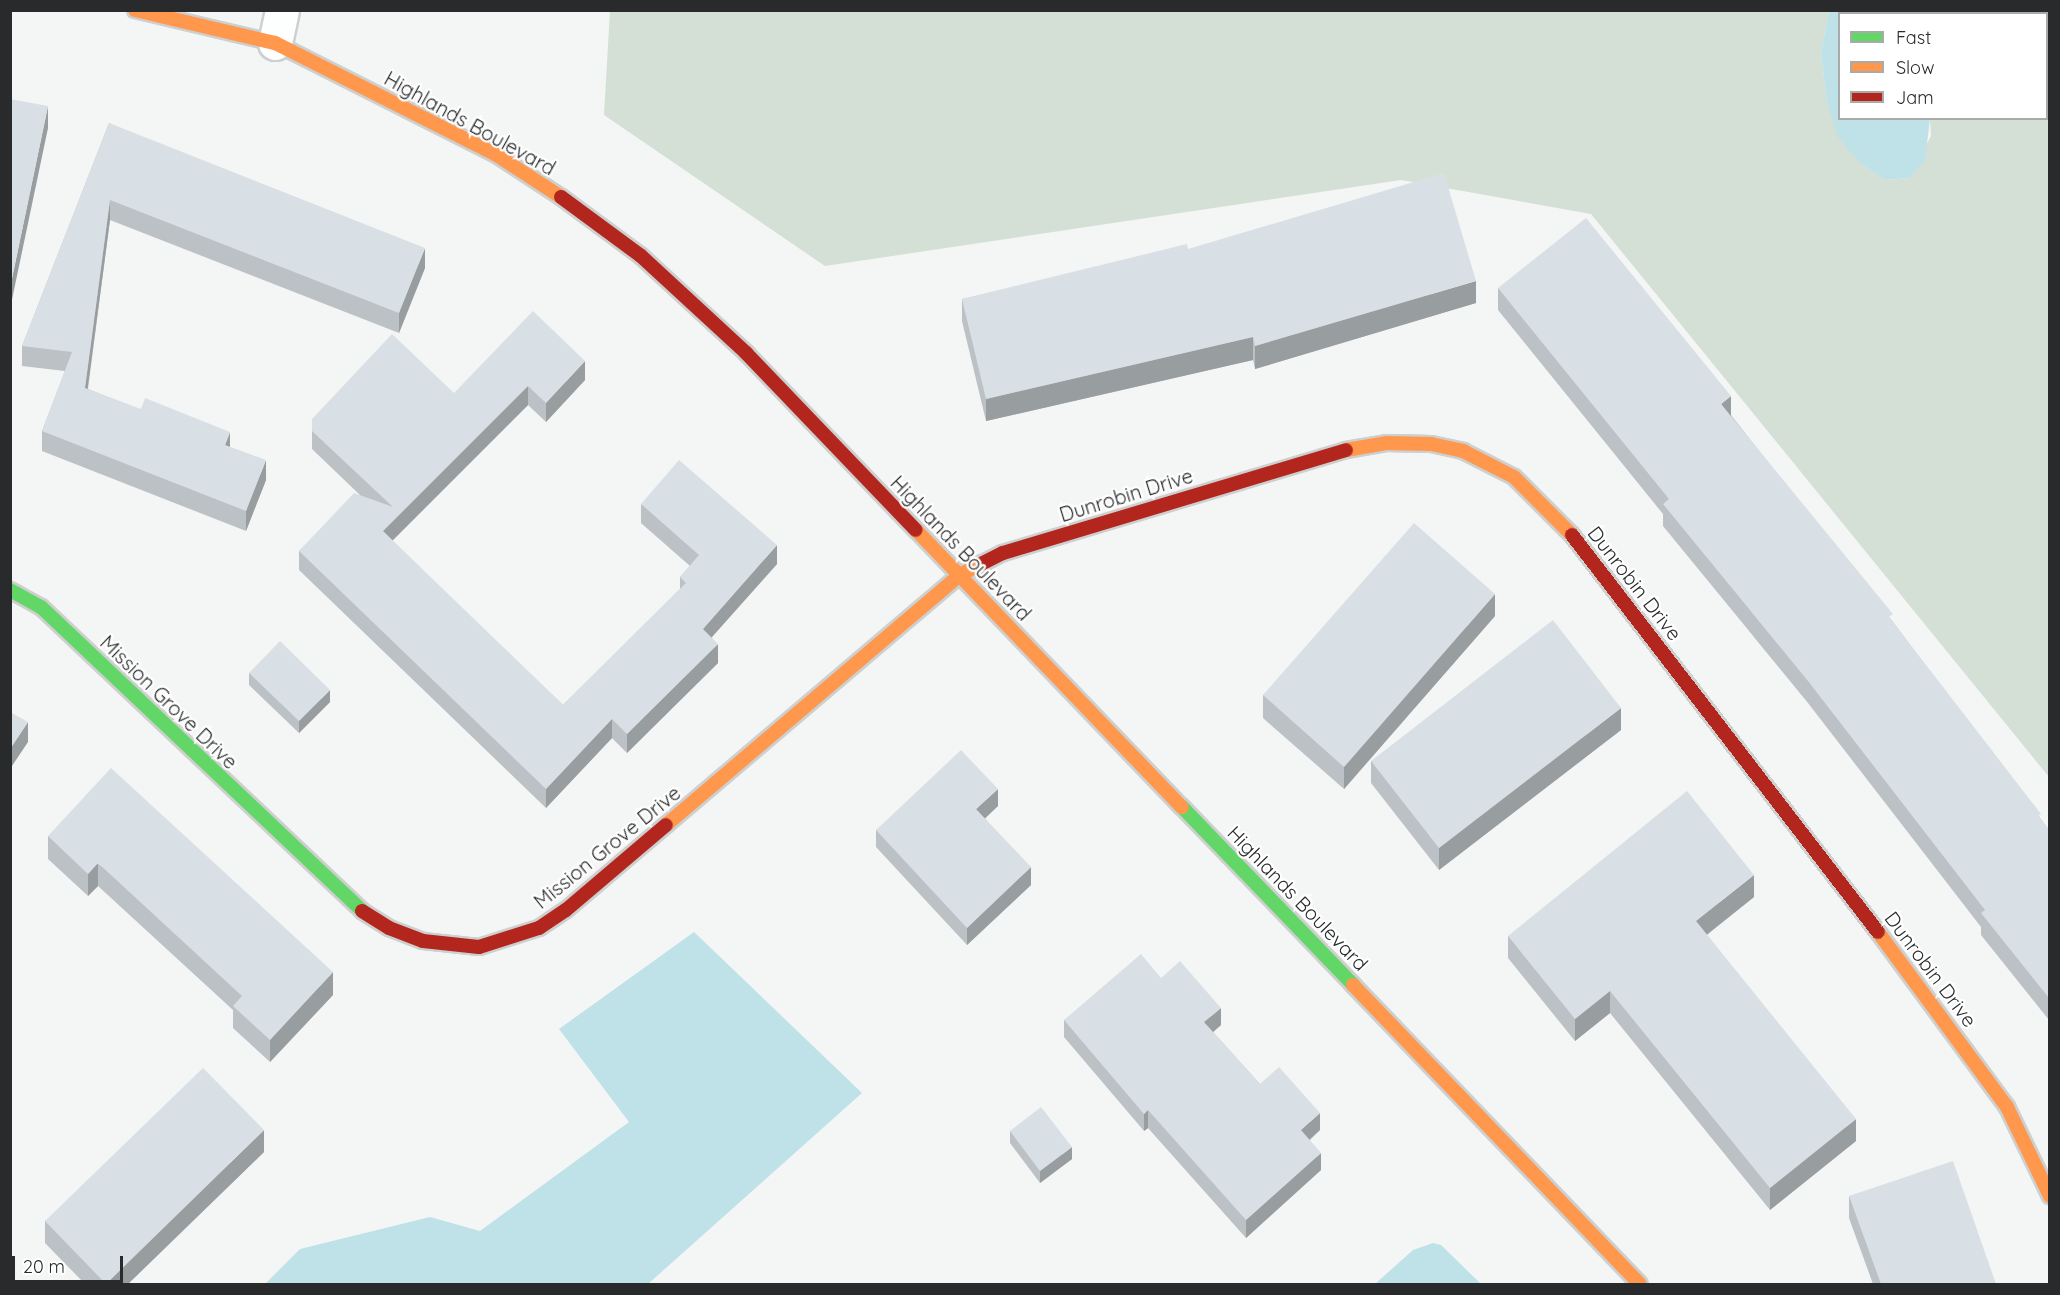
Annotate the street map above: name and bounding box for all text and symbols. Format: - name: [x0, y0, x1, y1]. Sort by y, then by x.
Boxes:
- legend: [1838, 12, 2048, 120]
- text: Fast: [1896, 26, 1931, 49]
- text: Slow: [1896, 56, 1934, 79]
- street label: Highlands Boulevard: [380, 66, 560, 180]
- text: Jam: [1896, 86, 1934, 109]
- street label: Dunrobin Drive: [1056, 463, 1196, 527]
- street label: Highlands Boulevard: [886, 471, 1036, 625]
- street label: Dunrobin Drive: [1583, 521, 1687, 645]
- street label: Mission Grove Drive: [95, 630, 243, 774]
- street label: Mission Grove Drive: [529, 781, 685, 913]
- street label: Highlands Boulevard: [1223, 821, 1373, 975]
- street label: Dunrobin Drive: [1880, 907, 1982, 1031]
- scale bar: [15, 1244, 126, 1282]
- text: 20 m: [23, 1255, 65, 1278]

